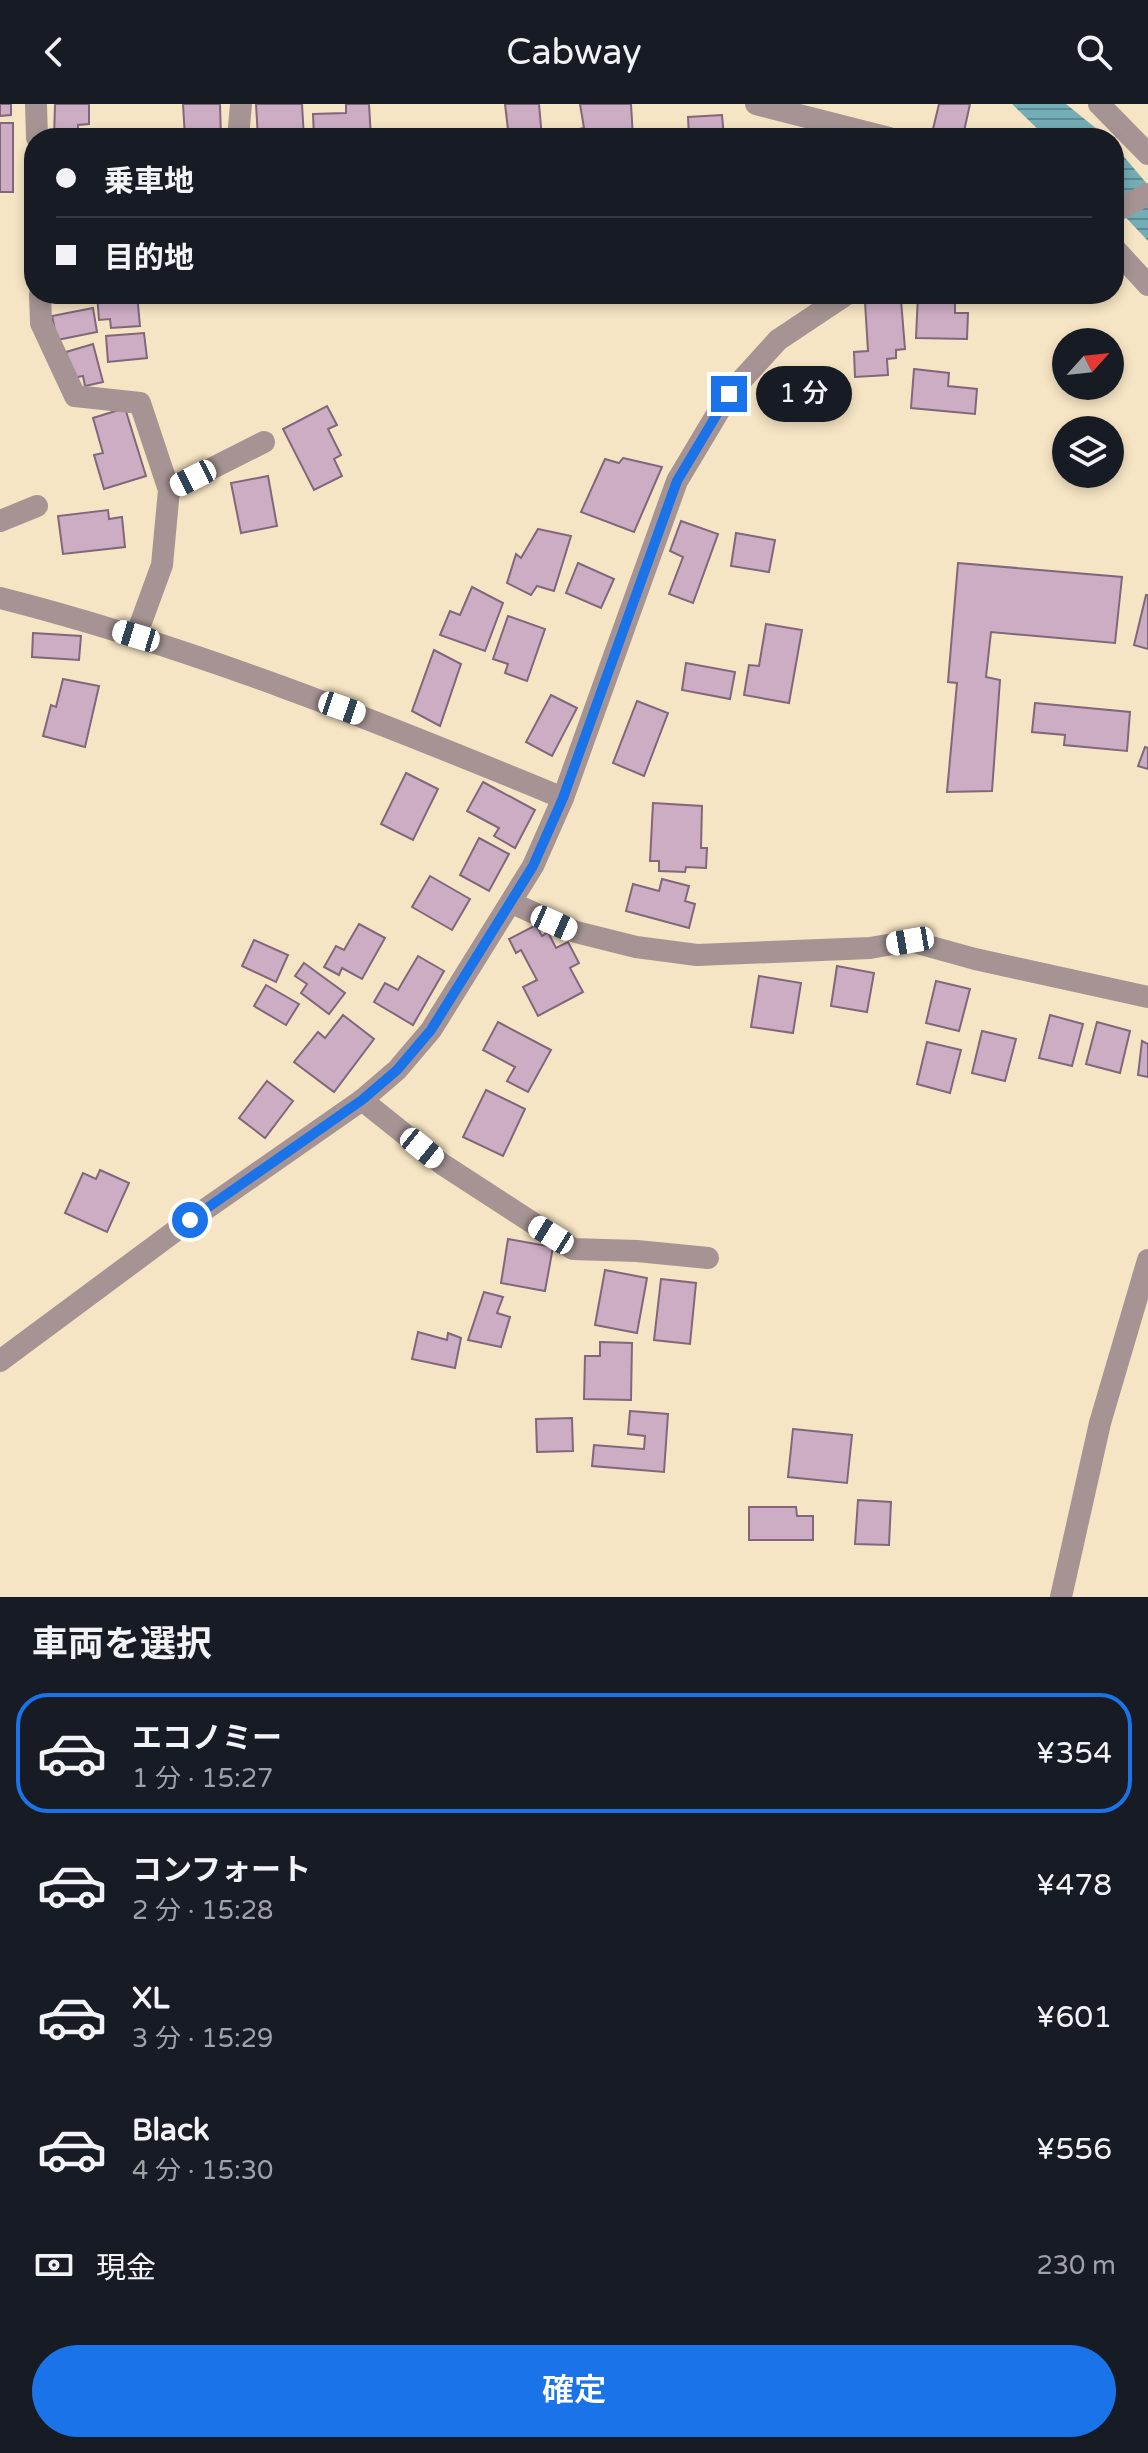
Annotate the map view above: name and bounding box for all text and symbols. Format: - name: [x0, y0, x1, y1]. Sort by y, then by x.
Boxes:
- icon: back: [32, 30, 76, 74]
- icon: search: [1072, 30, 1116, 74]
- text: Cabway: [506, 31, 642, 74]
- text: 乗車地: [104, 163, 194, 200]
- text: 目的地: [104, 240, 194, 277]
- north arrow: [1052, 328, 1124, 400]
- map controls: [1052, 328, 1124, 488]
- callout: 1 分: [757, 366, 853, 422]
- route end: [711, 376, 747, 412]
- text: 1 分: [779, 378, 829, 409]
- button: layers: [1052, 416, 1124, 488]
- car: [166, 456, 220, 500]
- car: [110, 618, 162, 654]
- car: [315, 689, 369, 727]
- car: [527, 902, 581, 944]
- car: [884, 925, 936, 957]
- car: [396, 1124, 448, 1172]
- route start: [172, 1202, 208, 1238]
- car: [524, 1212, 578, 1258]
- text: 車両を選択: [32, 1623, 212, 1666]
- icon: car: [36, 1717, 108, 1789]
- text: エコノミー: [132, 1720, 282, 1757]
- text: ¥354: [1036, 1735, 1112, 1772]
- text: 1 分 · 15:27: [132, 1763, 273, 1794]
- icon: car: [36, 1849, 108, 1921]
- text: コンフォート: [132, 1852, 311, 1889]
- text: ¥478: [1036, 1867, 1112, 1904]
- text: 2 分 · 15:28: [132, 1895, 273, 1926]
- text: XL: [132, 1980, 169, 2017]
- icon: car: [36, 1981, 108, 2053]
- text: ¥601: [1036, 1999, 1112, 2036]
- text: 3 分 · 15:29: [132, 2023, 273, 2054]
- text: Black: [132, 2112, 209, 2149]
- icon: car: [36, 2113, 108, 2185]
- text: ¥556: [1036, 2131, 1112, 2168]
- text: 4 分 · 15:30: [132, 2155, 273, 2186]
- icon: cash: [32, 2243, 76, 2287]
- text: 現金: [96, 2250, 156, 2287]
- text: 230 m: [1036, 2250, 1116, 2281]
- button: 確定: [32, 2345, 1116, 2437]

